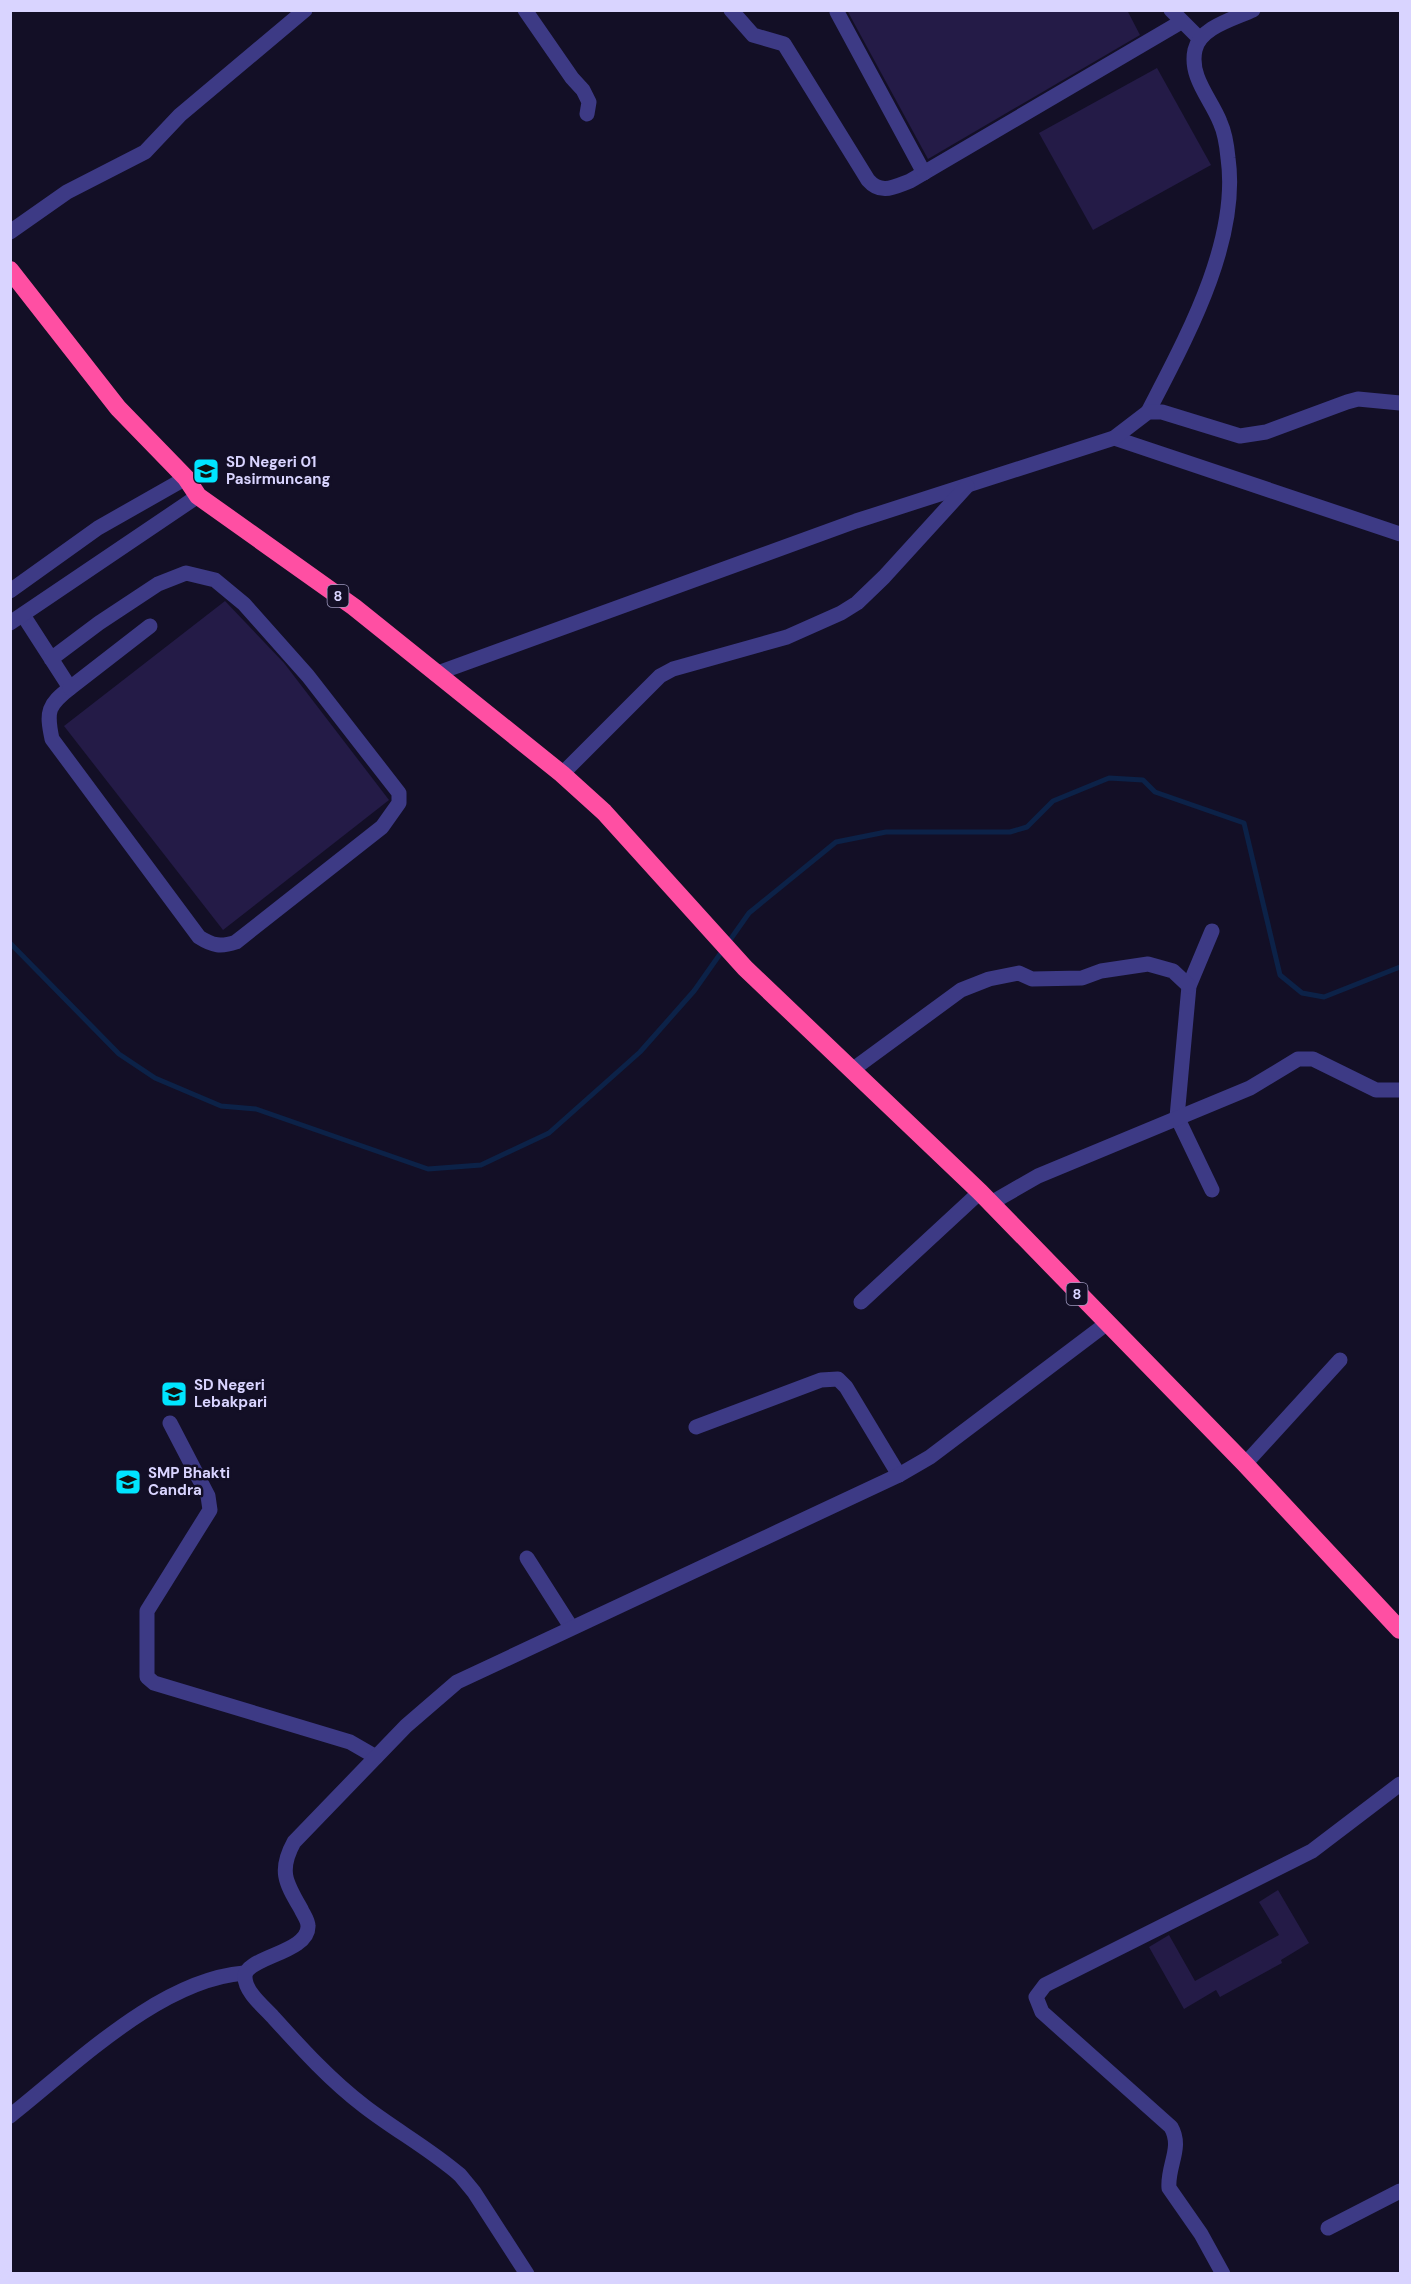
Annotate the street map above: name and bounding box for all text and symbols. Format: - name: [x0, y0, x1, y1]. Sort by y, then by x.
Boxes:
- place label: SD Negeri 01 Pasirmuncang: [226, 452, 330, 489]
- school or university icon: SD Negeri 01 Pasirmuncang: [191, 456, 221, 486]
- road number: 8: [328, 585, 348, 607]
- road number: 8: [1066, 1283, 1088, 1305]
- place label: SD Negeri Lebakpari: [194, 1375, 267, 1412]
- school or university icon: SD Negeri Lebakpari: [159, 1379, 189, 1409]
- place label: SMP Bhakti Candra: [148, 1463, 230, 1500]
- school or university icon: SMP Bhakti Candra: [113, 1467, 143, 1497]

